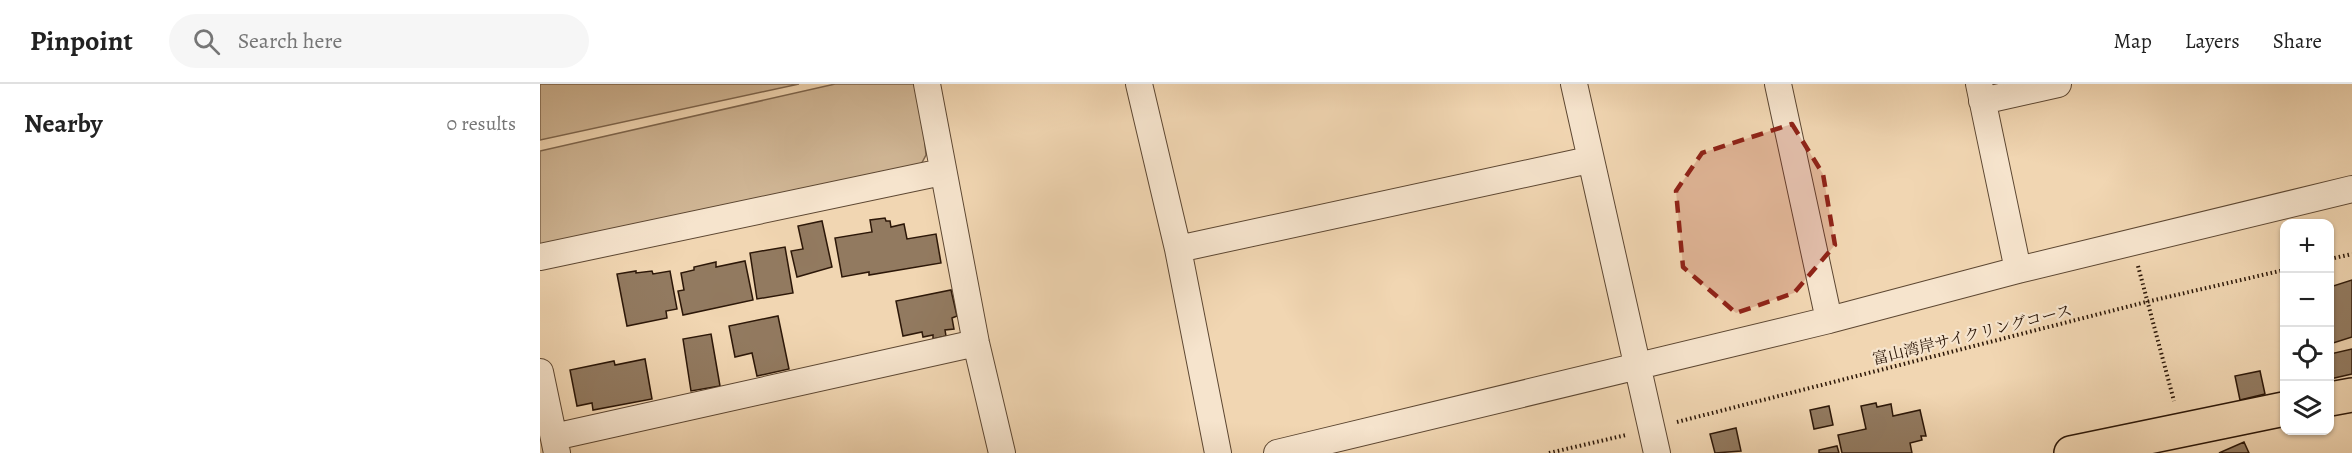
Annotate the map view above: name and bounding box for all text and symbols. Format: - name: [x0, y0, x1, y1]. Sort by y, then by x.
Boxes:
- search box: [169, 14, 589, 68]
- text: Pinpoint: [30, 22, 133, 60]
- icon: search: [190, 25, 223, 58]
- text: Search here: [238, 26, 342, 56]
- text: Map: [2113, 27, 2152, 55]
- text: Layers: [2185, 27, 2240, 55]
- text: Share: [2273, 27, 2322, 55]
- text: Nearby: [24, 106, 103, 141]
- text: 0 results: [447, 110, 516, 137]
- map controls: [2280, 219, 2334, 435]
- button: +: [2280, 219, 2334, 273]
- button: −: [2280, 273, 2334, 327]
- street label: 富山湾岸サイクリングコース: [1870, 299, 2074, 370]
- button: locate: [2280, 327, 2334, 381]
- button: layers: [2280, 381, 2334, 435]

